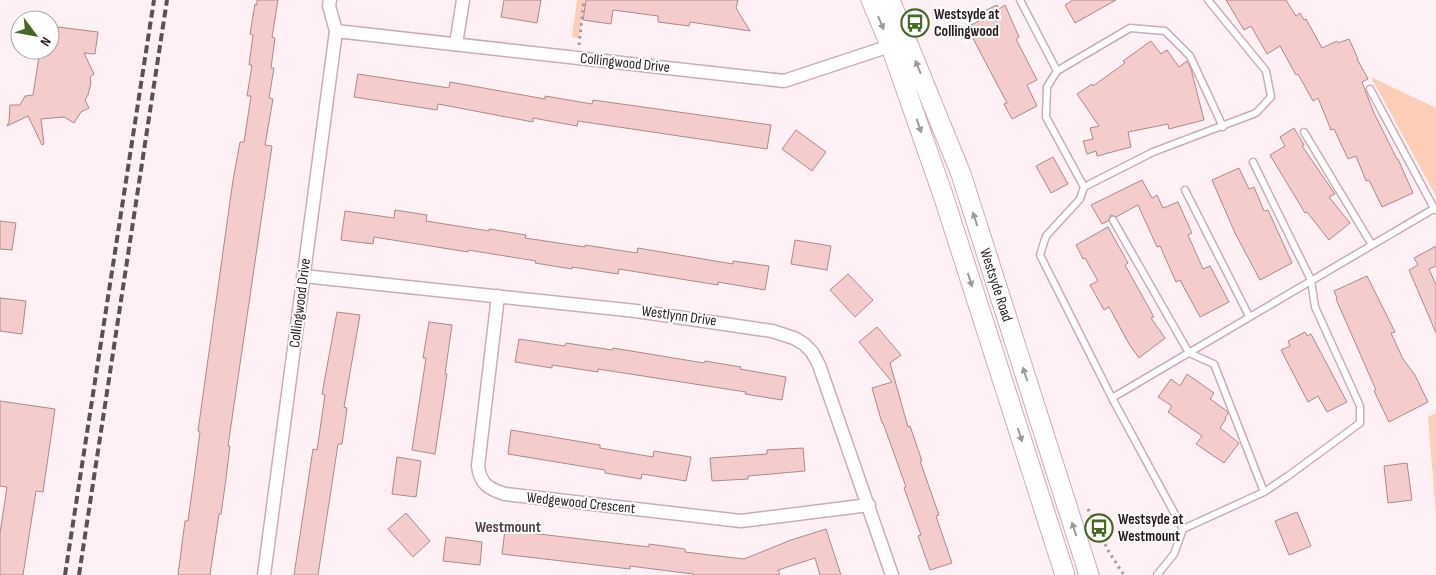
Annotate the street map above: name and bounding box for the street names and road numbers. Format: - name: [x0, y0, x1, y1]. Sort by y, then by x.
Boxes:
- street label: Collingwood Drive: [579, 49, 671, 77]
- street label: Westsyde Road: [975, 246, 1017, 324]
- street label: Collingwood Drive: [285, 257, 315, 349]
- street label: Westlynn Drive: [640, 301, 718, 331]
- street label: Wedgewood Crescent: [526, 488, 637, 518]

